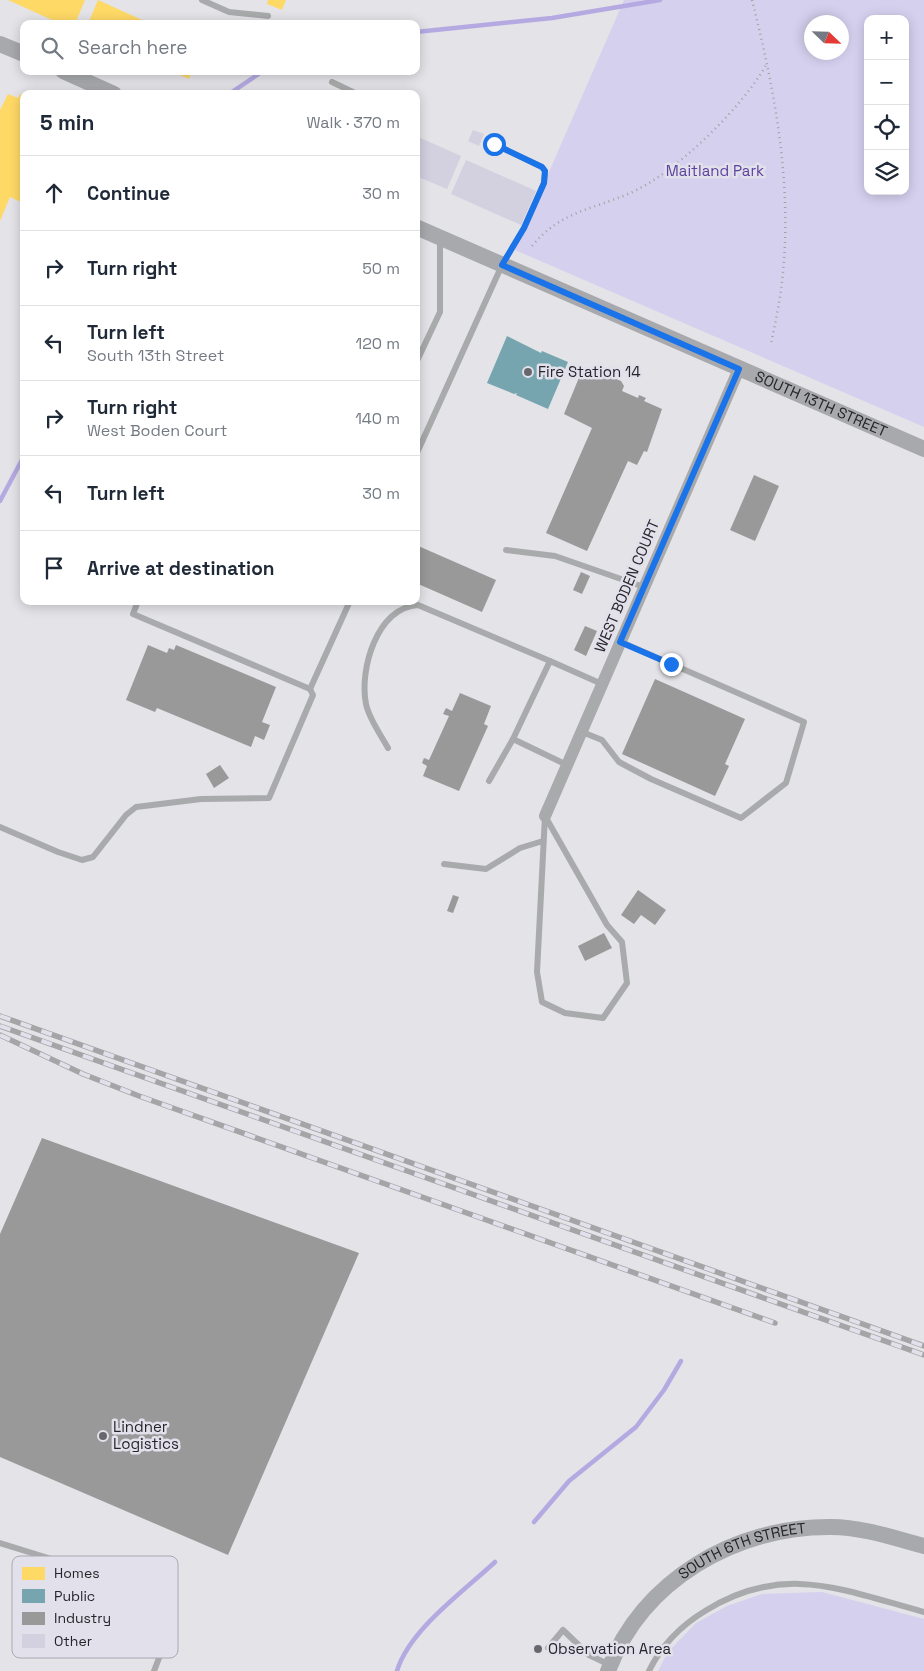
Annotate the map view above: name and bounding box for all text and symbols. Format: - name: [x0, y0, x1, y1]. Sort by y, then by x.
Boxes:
- north arrow: [804, 15, 849, 60]
- map controls: [864, 15, 909, 195]
- button: +: [864, 15, 909, 60]
- search box: [20, 20, 420, 75]
- icon: search: [38, 34, 66, 62]
- text: Search here: [78, 35, 188, 60]
- button: −: [864, 60, 909, 105]
- button: locate: [864, 105, 909, 150]
- text: 5 min: [40, 109, 94, 136]
- text: Walk · 370 m: [307, 112, 400, 133]
- route start: [483, 133, 506, 156]
- button: layers: [864, 150, 909, 195]
- park label: Maitland Park: [666, 161, 764, 180]
- icon: ahead: [40, 179, 68, 207]
- text: Continue: [87, 181, 170, 206]
- text: 30 m: [362, 183, 400, 204]
- icon: right: [40, 254, 68, 282]
- text: Turn right: [87, 256, 177, 281]
- text: 50 m: [362, 258, 400, 279]
- text: Turn left: [87, 320, 165, 345]
- icon: left: [40, 329, 68, 357]
- text: 120 m: [356, 333, 400, 354]
- text: South 13th Street: [87, 345, 224, 366]
- place label: Fire Station 14: [538, 362, 641, 381]
- marker: Fire Station 14: [522, 366, 534, 378]
- street label: SOUTH 13TH STREET: [752, 366, 890, 441]
- text: Turn right: [87, 395, 177, 420]
- icon: right: [40, 404, 68, 432]
- text: 140 m: [355, 408, 400, 429]
- text: West Boden Court: [87, 420, 227, 441]
- icon: left: [40, 479, 68, 507]
- text: Turn left: [87, 481, 165, 506]
- text: 30 m: [362, 483, 400, 504]
- street label: WEST BODEN COURT: [590, 516, 663, 655]
- icon: arrive: [40, 554, 68, 582]
- text: Arrive at destination: [87, 556, 275, 581]
- route end: [660, 653, 683, 676]
- place label: Lindner Logistics: [113, 1417, 179, 1453]
- marker: Lindner Logistics: [97, 1430, 109, 1442]
- street label: SOUTH 6TH STREET: [674, 1518, 807, 1583]
- legend: [12, 1556, 178, 1658]
- text: Homes: [54, 1564, 100, 1582]
- text: Public: [54, 1587, 95, 1605]
- text: Industry: [54, 1609, 111, 1627]
- text: Other: [54, 1632, 92, 1650]
- place label: Observation Area: [548, 1639, 672, 1658]
- marker: Observation Area: [532, 1643, 544, 1655]

